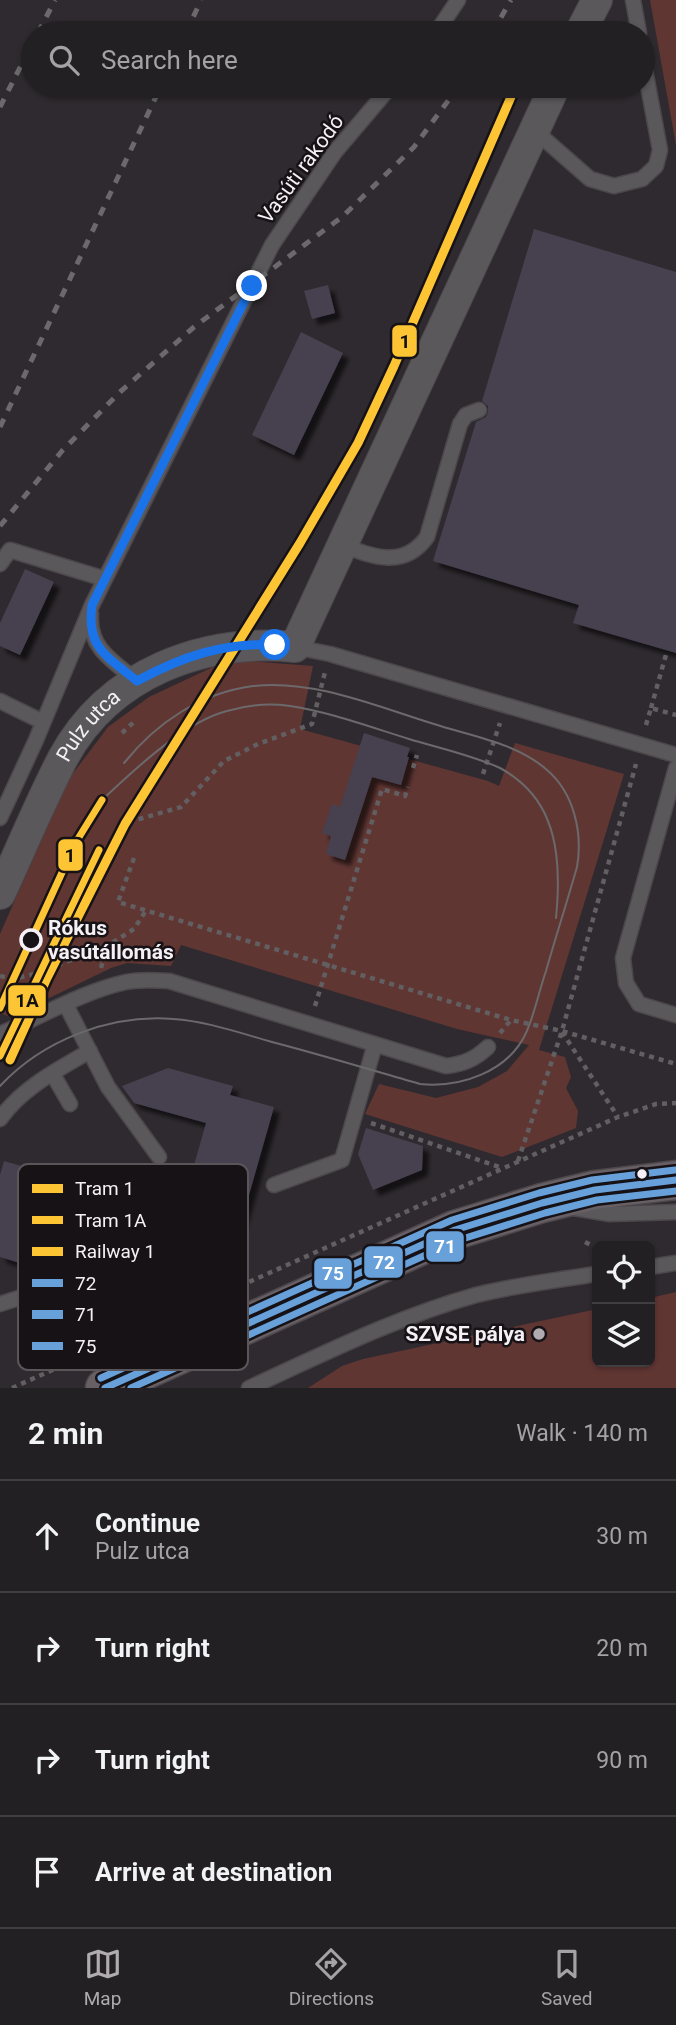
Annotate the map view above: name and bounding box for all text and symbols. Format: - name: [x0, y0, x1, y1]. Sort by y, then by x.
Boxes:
- search box: [21, 21, 655, 98]
- icon: search: [45, 41, 83, 79]
- text: Search here: [101, 45, 238, 75]
- street label: Vasúti rakodó: [254, 110, 348, 228]
- route end: [236, 270, 267, 301]
- line badge: 1: [391, 324, 418, 358]
- text: 1: [400, 330, 410, 353]
- route start: [259, 629, 290, 660]
- street label: Pulz utca: [51, 685, 125, 766]
- line badge: 1: [57, 838, 84, 872]
- text: 1: [65, 844, 75, 867]
- place label: Rókus vasútállomás: [48, 916, 174, 964]
- marker: Rókus vasútállomás: [20, 929, 42, 951]
- line badge: 1A: [7, 984, 47, 1017]
- text: 1A: [15, 989, 39, 1012]
- legend: [18, 1164, 248, 1370]
- unlabelled marker: [635, 1167, 649, 1181]
- text: Tram 1: [75, 1177, 134, 1200]
- text: Tram 1A: [75, 1209, 147, 1232]
- line badge: 71: [425, 1230, 465, 1263]
- text: 71: [434, 1235, 456, 1258]
- text: Railway 1: [75, 1240, 155, 1263]
- map controls: [592, 1241, 655, 1367]
- button: locate: [592, 1241, 655, 1304]
- line badge: 72: [363, 1245, 404, 1279]
- text: 72: [373, 1251, 395, 1274]
- line badge: 75: [313, 1257, 353, 1290]
- text: 75: [322, 1262, 344, 1285]
- text: 72: [75, 1272, 96, 1295]
- text: 71: [75, 1303, 96, 1326]
- button: layers: [592, 1304, 655, 1367]
- place label: SZVSE pálya: [405, 1322, 525, 1346]
- marker: SZVSE pálya: [531, 1326, 547, 1342]
- text: 75: [75, 1335, 96, 1358]
- text: 2 min: [28, 1416, 103, 1451]
- text: Walk · 140 m: [516, 1420, 648, 1447]
- text: Continue: [95, 1508, 200, 1538]
- icon: ahead: [28, 1517, 66, 1555]
- text: 30 m: [596, 1523, 648, 1550]
- text: Pulz utca: [95, 1538, 190, 1565]
- icon: right: [28, 1629, 66, 1667]
- text: Turn right: [95, 1633, 210, 1663]
- text: 20 m: [596, 1635, 648, 1662]
- icon: right: [28, 1741, 66, 1779]
- text: Turn right: [95, 1745, 210, 1775]
- text: 90 m: [596, 1747, 648, 1774]
- icon: arrive: [28, 1853, 66, 1891]
- text: Arrive at destination: [95, 1857, 332, 1887]
- tab: Map: [84, 1945, 122, 2010]
- tab: Directions: [289, 1945, 374, 2010]
- tab: Saved: [541, 1945, 592, 2010]

